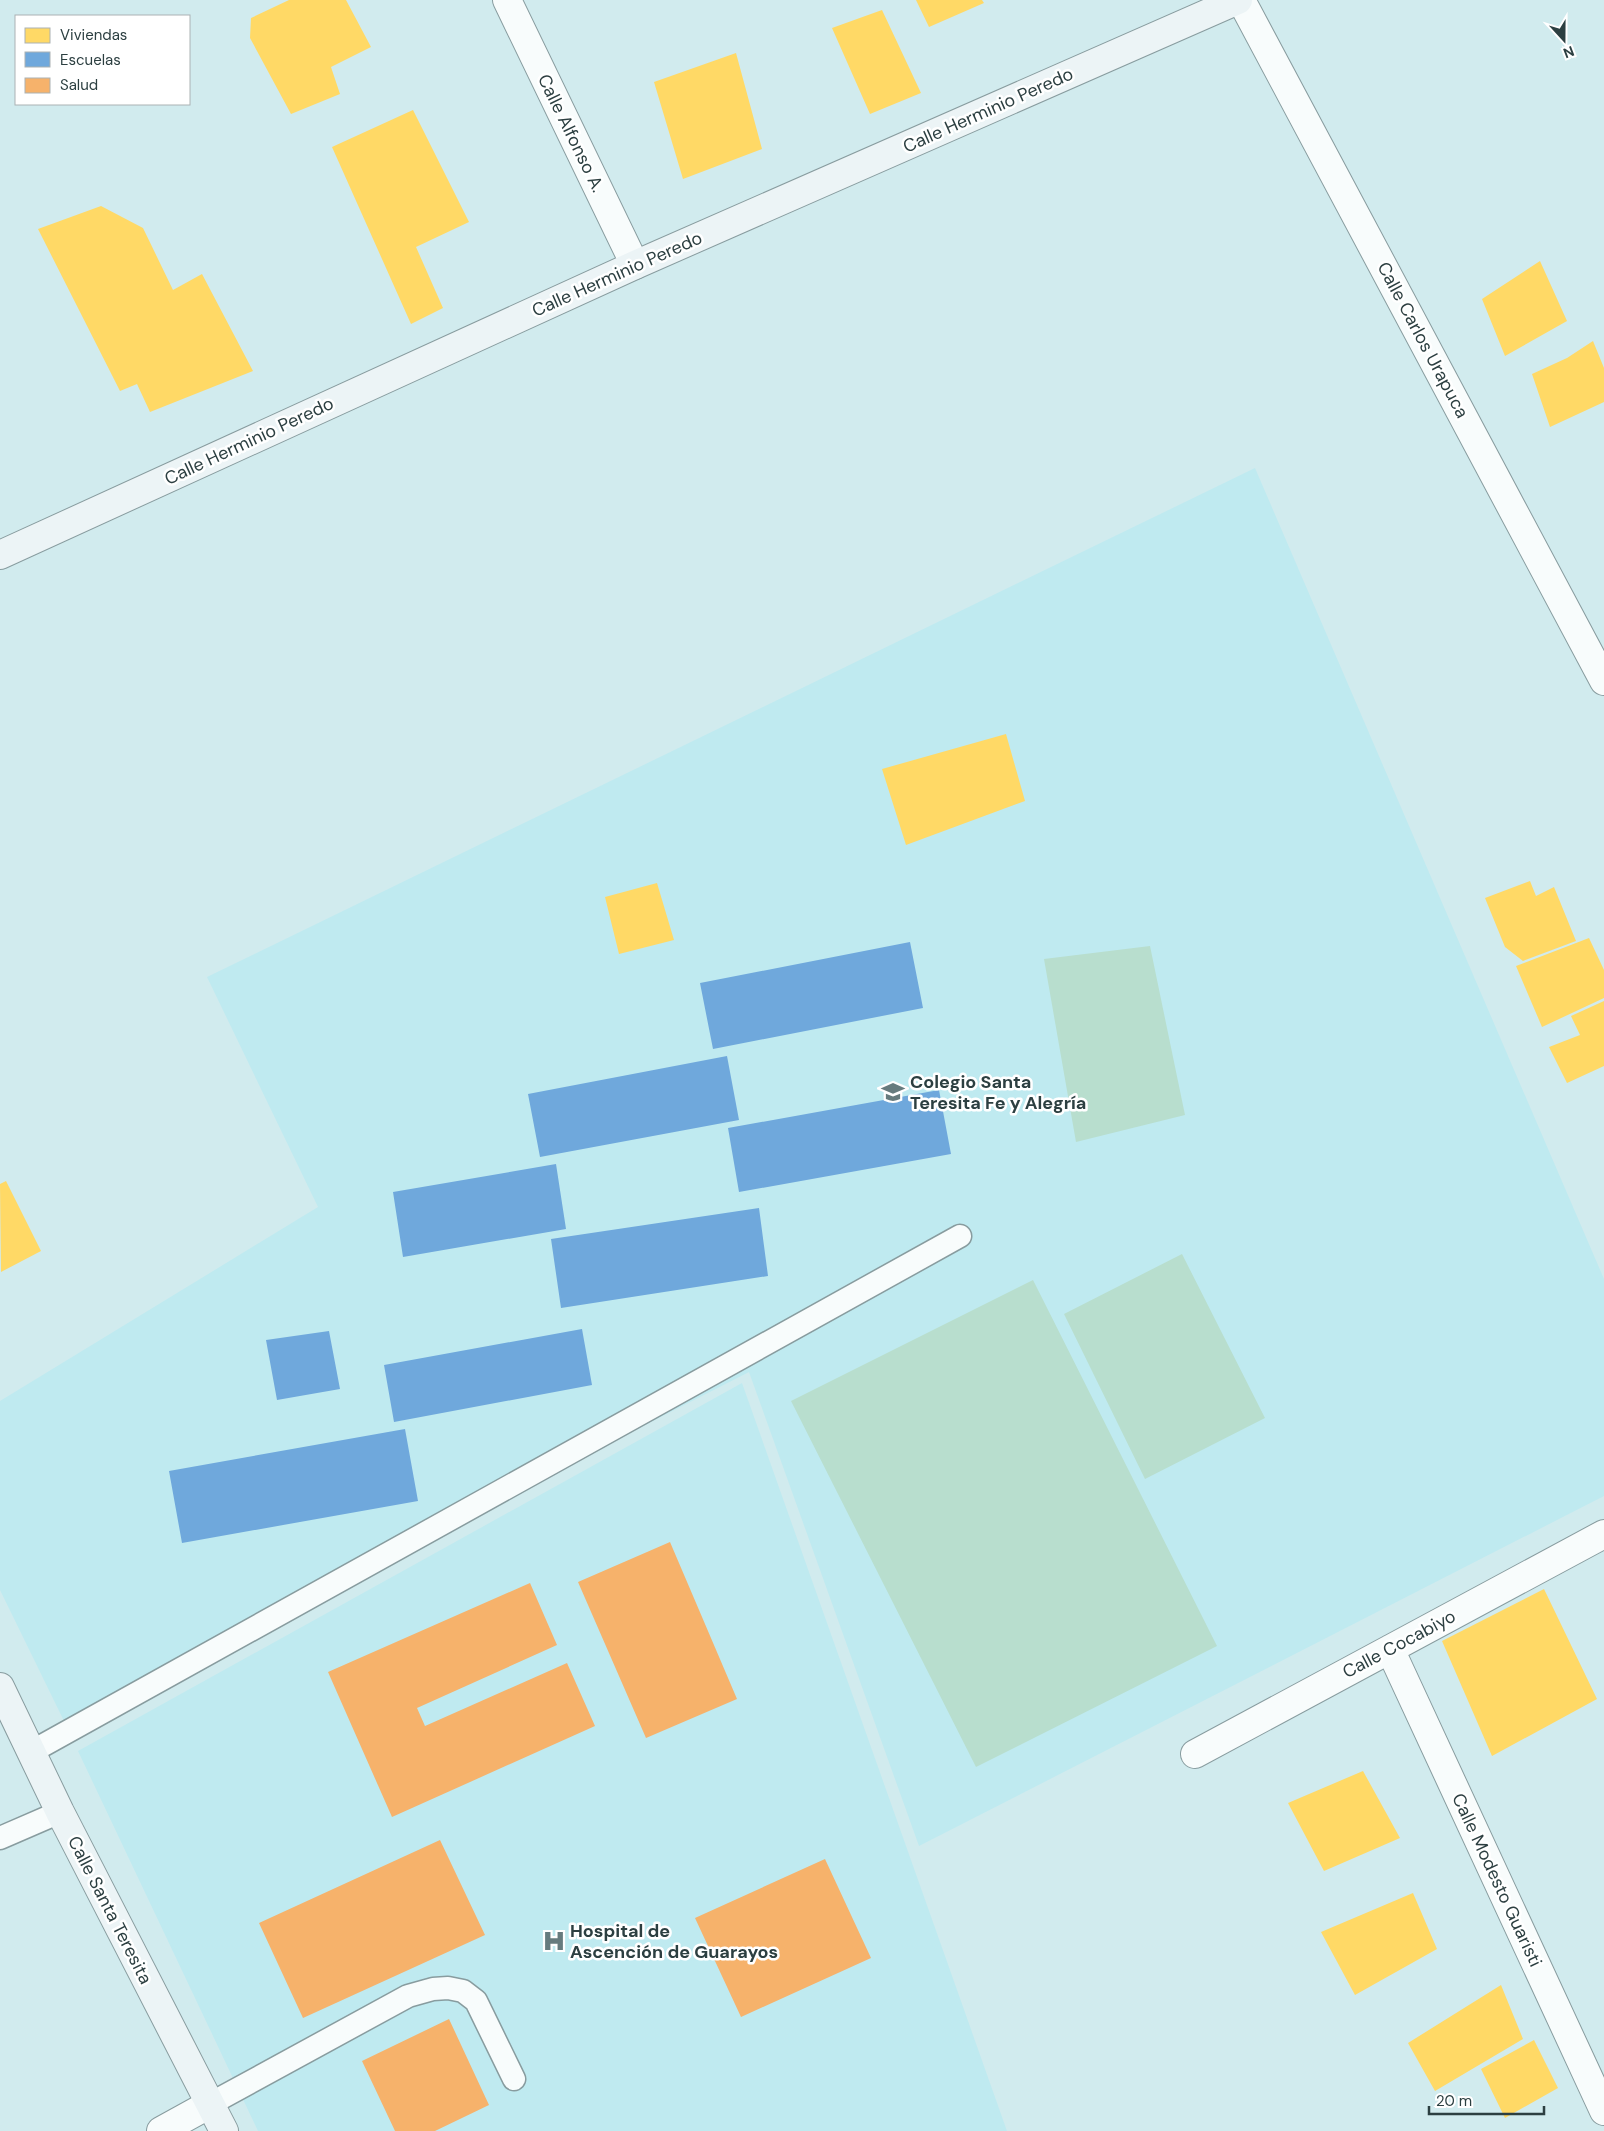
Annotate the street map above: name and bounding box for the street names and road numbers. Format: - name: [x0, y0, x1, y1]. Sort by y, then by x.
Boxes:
- street label: Calle Herminio Peredo: [899, 62, 1077, 158]
- street label: Calle Alfonso A.: [532, 70, 610, 196]
- street label: Calle Herminio Peredo: [528, 226, 706, 322]
- street label: Calle Carlos Urapuca: [1372, 258, 1474, 422]
- street label: Calle Herminio Peredo: [161, 391, 337, 491]
- street label: Calle Cocabiyo: [1338, 1604, 1460, 1684]
- street label: Calle Modesto Guaristi: [1446, 1789, 1548, 1971]
- street label: Calle Santa Teresita: [62, 1832, 158, 1988]

